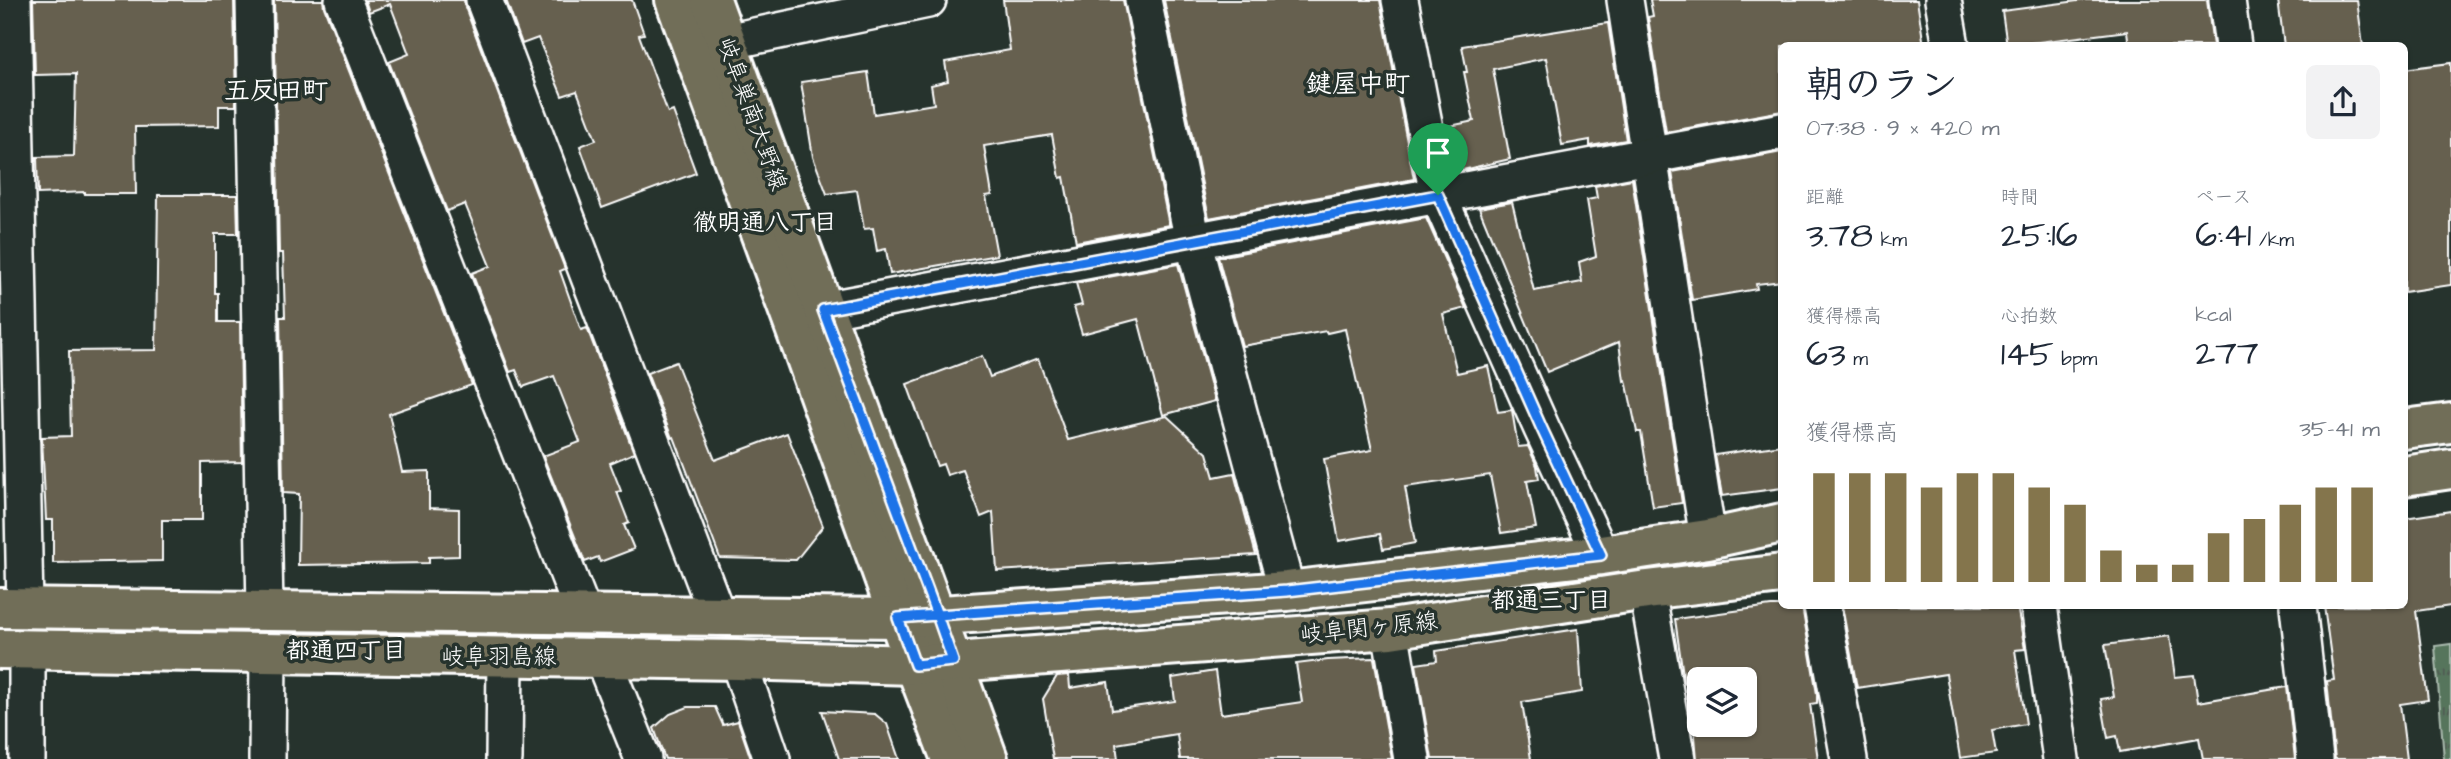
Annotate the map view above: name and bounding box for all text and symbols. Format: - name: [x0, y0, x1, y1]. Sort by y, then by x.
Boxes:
- street label: 岐阜巣南大野線: [709, 33, 795, 195]
- text: 朝のラン: [1806, 60, 1958, 112]
- button: share: [2306, 65, 2380, 139]
- district label: 鍵屋中町: [1306, 66, 1410, 102]
- district label: 五反田町: [224, 73, 328, 109]
- text: 07:38 · 9 × 420 m: [1806, 112, 2000, 144]
- pin: [1408, 123, 1468, 195]
- icon: arrive: [1419, 134, 1457, 172]
- text: 距離: [1806, 184, 1844, 211]
- text: 時間: [2001, 184, 2039, 211]
- text: ペース: [2195, 184, 2251, 211]
- district label: 徹明通八丁目: [693, 206, 837, 240]
- text: 3.78: [1806, 211, 1873, 260]
- text: 25:16: [2001, 211, 2078, 260]
- text: 6:41: [2195, 211, 2251, 260]
- text: km: [1873, 227, 1907, 254]
- text: /km: [2251, 227, 2294, 254]
- text: kcal: [2195, 302, 2232, 329]
- text: 獲得標高: [1806, 303, 1882, 330]
- text: 心拍数: [2001, 303, 2058, 330]
- text: 277: [2195, 329, 2258, 378]
- text: 63: [1806, 330, 1846, 379]
- text: 145: [2001, 330, 2054, 379]
- text: m: [1846, 346, 1868, 373]
- text: bpm: [2054, 346, 2097, 373]
- text: 35–41 m: [2299, 413, 2380, 445]
- text: 獲得標高: [1806, 417, 1898, 449]
- district label: 都通三丁目: [1491, 584, 1611, 618]
- street label: 岐阜関ヶ原線: [1299, 605, 1439, 651]
- district label: 都通四丁目: [286, 634, 406, 668]
- street label: 岐阜羽島線: [442, 641, 557, 673]
- map controls: [1687, 667, 1757, 737]
- button: layers: [1687, 667, 1757, 737]

